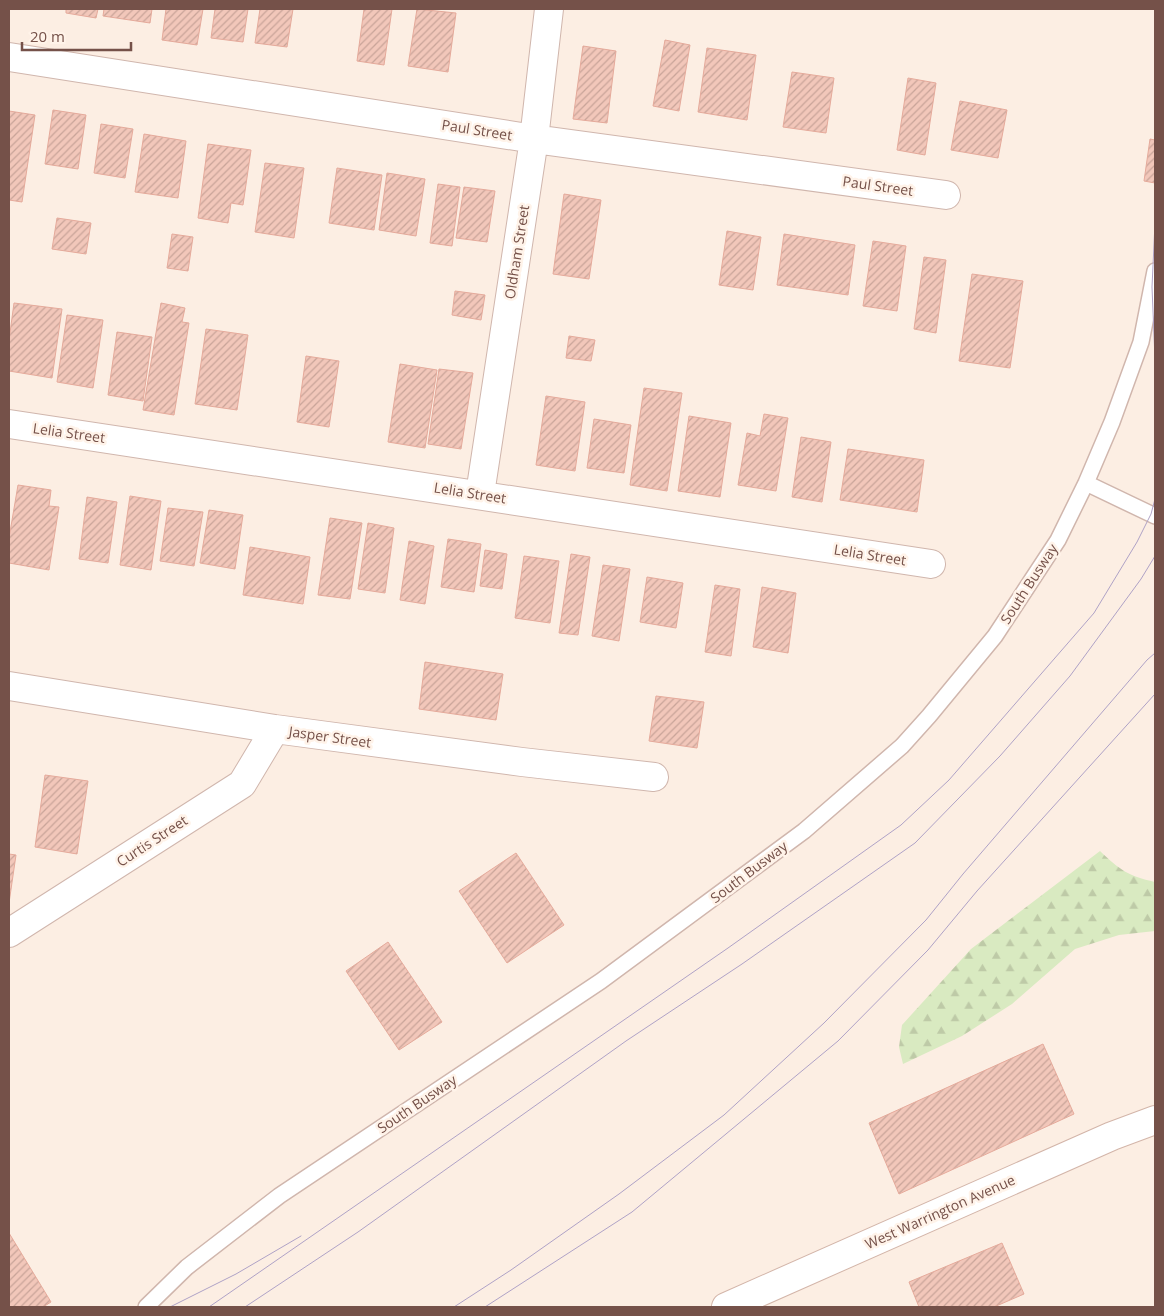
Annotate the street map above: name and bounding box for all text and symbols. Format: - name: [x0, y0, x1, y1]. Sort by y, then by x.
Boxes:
- scale bar: [22, 20, 131, 52]
- text: 20 m: [30, 26, 65, 46]
- street label: Paul Street: [440, 115, 514, 144]
- street label: Paul Street: [842, 171, 915, 200]
- street label: Oldham Street: [500, 203, 533, 300]
- street label: Lelia Street: [32, 418, 106, 447]
- street label: Lelia Street: [433, 477, 507, 508]
- street label: Lelia Street: [833, 539, 907, 570]
- street label: South Busway: [996, 539, 1062, 627]
- street label: Jasper Street: [286, 721, 373, 752]
- street label: Curtis Street: [113, 811, 191, 871]
- street label: South Busway: [706, 836, 792, 907]
- street label: South Busway: [373, 1069, 461, 1137]
- street label: West Warrington Avenue: [862, 1170, 1018, 1253]

